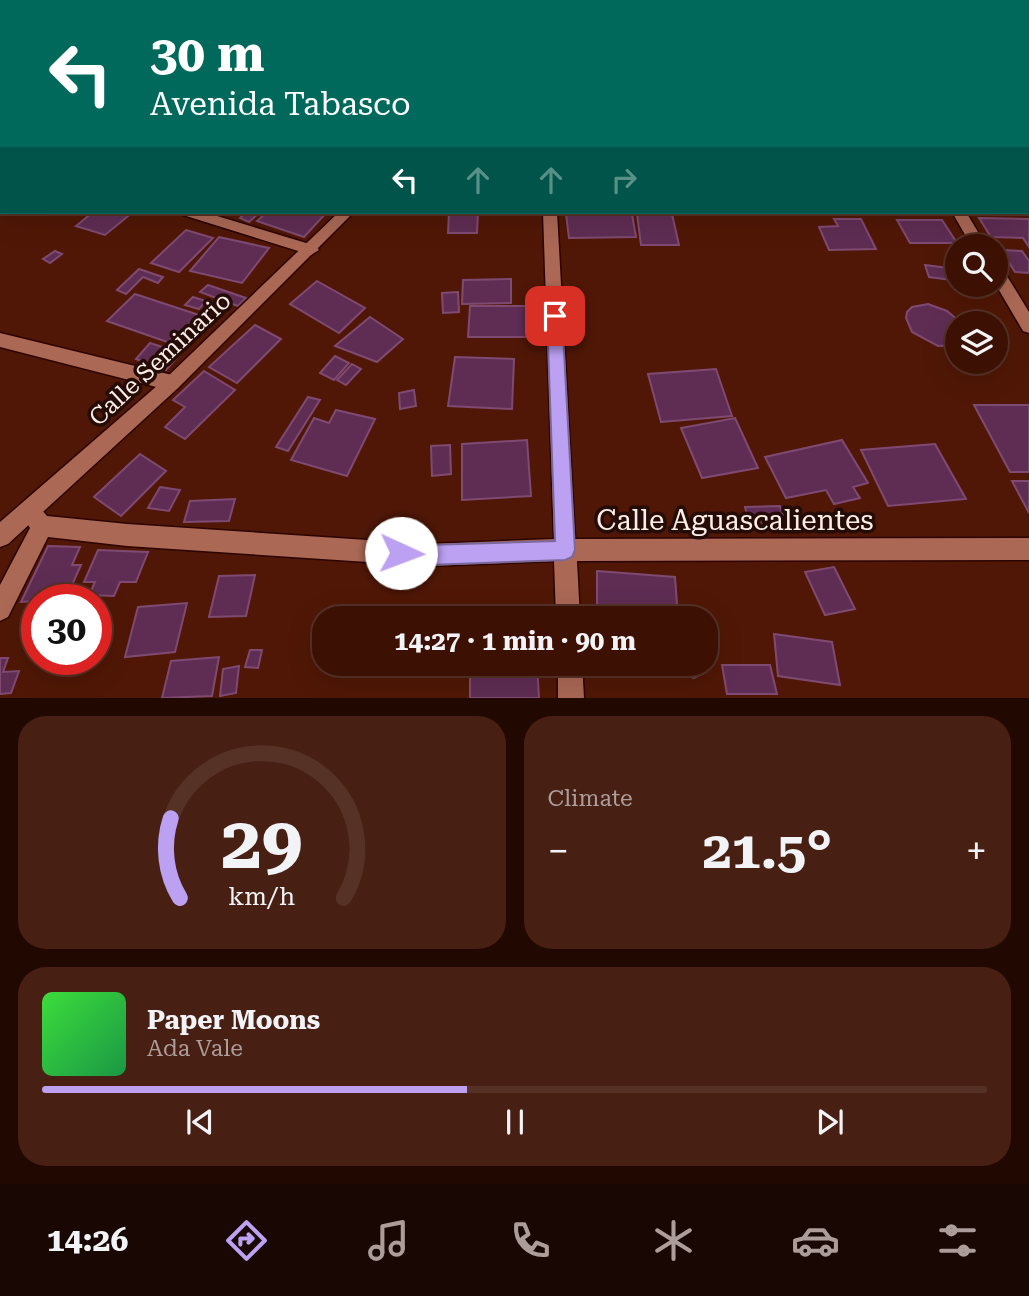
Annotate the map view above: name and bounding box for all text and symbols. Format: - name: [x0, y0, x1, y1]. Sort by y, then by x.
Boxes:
- text: 30 m: [150, 26, 265, 83]
- icon: left: [35, 28, 126, 119]
- text: Avenida Tabasco: [150, 85, 411, 123]
- icon: left: [386, 161, 424, 199]
- icon: ahead: [459, 161, 497, 199]
- icon: ahead: [532, 161, 570, 199]
- icon: right: [605, 161, 643, 199]
- map controls: [945, 234, 1008, 374]
- button: search: [945, 234, 1008, 297]
- street label: Calle Seminario: [84, 286, 236, 432]
- pin: [525, 286, 585, 346]
- icon: arrive: [536, 297, 574, 335]
- button: layers: [945, 311, 1008, 374]
- street label: Calle Aguascalientes: [596, 504, 874, 537]
- position arrow: [364, 516, 438, 590]
- speed limit sign: 30: [21, 584, 112, 675]
- text: 14:27 · 1 min · 90 m: [394, 626, 636, 656]
- text: Climate: [548, 785, 633, 812]
- text: 29: [221, 802, 303, 887]
- text: 21.5°: [702, 820, 832, 881]
- text: −: [548, 829, 569, 873]
- text: +: [966, 829, 987, 873]
- text: km/h: [228, 882, 295, 911]
- text: Paper Moons: [147, 1005, 320, 1035]
- text: Ada Vale: [147, 1035, 243, 1062]
- icon: previous: [181, 1103, 219, 1141]
- icon: pause: [496, 1103, 534, 1141]
- icon: next: [811, 1103, 849, 1141]
- icon: directions: [222, 1216, 271, 1265]
- icon: music: [364, 1216, 413, 1265]
- icon: phone: [506, 1216, 555, 1265]
- icon: climate: [649, 1216, 698, 1265]
- icon: car: [791, 1216, 840, 1265]
- icon: filters: [933, 1216, 982, 1265]
- text: 14:26: [47, 1221, 128, 1259]

